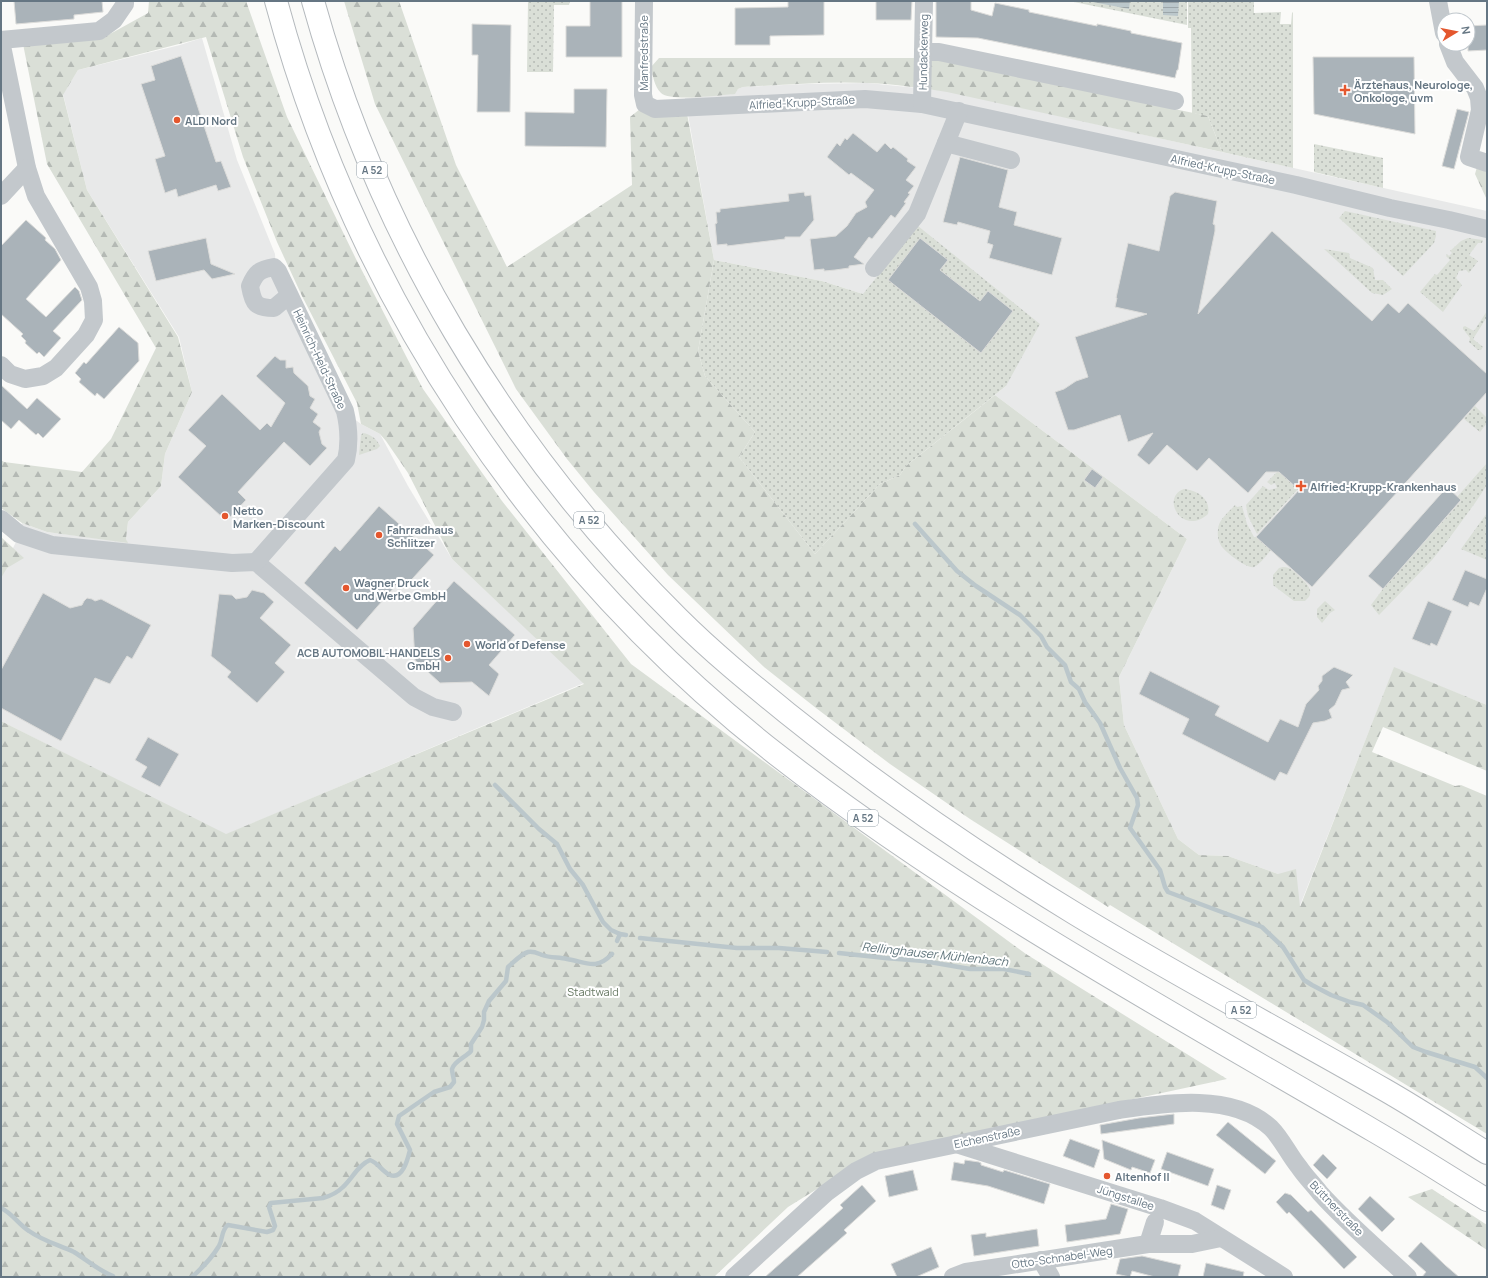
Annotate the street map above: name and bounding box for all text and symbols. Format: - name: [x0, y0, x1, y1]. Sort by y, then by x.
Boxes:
- north arrow: [1436, 12, 1476, 52]
- street label: Hundackerweg: [915, 14, 931, 90]
- street label: Manfredstraße: [636, 15, 651, 91]
- text: N: [1458, 25, 1474, 35]
- place label: Ärztehaus, Neurologe, Onkologe, uvm: [1354, 77, 1473, 105]
- marker: Ärztehaus, Neurologe, Onkologe, uvm: [1339, 84, 1351, 96]
- street label: Alfried-Krupp-Straße: [749, 92, 856, 112]
- place label: ALDI Nord: [185, 113, 237, 128]
- marker: ALDI Nord: [172, 115, 182, 125]
- street label: Alfried-Krupp-Straße: [1169, 151, 1277, 188]
- road number: A 52: [357, 162, 387, 178]
- street label: Heinrich-Held-Straße: [290, 307, 350, 412]
- place label: Alfried-Krupp-Krankenhaus: [1310, 479, 1457, 494]
- marker: Alfried-Krupp-Krankenhaus: [1295, 480, 1307, 492]
- place label: Netto Marken-Discount: [233, 503, 325, 531]
- marker: Netto Marken-Discount: [220, 511, 230, 521]
- road number: A 52: [574, 512, 604, 528]
- place label: Fahrradhaus Schlitzer: [387, 522, 454, 550]
- marker: Fahrradhaus Schlitzer: [374, 530, 384, 540]
- place label: Wagner Druck und Werbe GmbH: [354, 575, 446, 603]
- marker: Wagner Druck und Werbe GmbH: [341, 583, 351, 593]
- place label: World of Defense: [475, 637, 566, 652]
- marker: World of Defense: [462, 639, 472, 649]
- place label: ACB AUTOMOBIL-HANDELS GmbH: [297, 645, 440, 673]
- marker: ACB AUTOMOBIL-HANDELS GmbH: [443, 653, 453, 663]
- road number: A 52: [848, 810, 878, 826]
- water label: Rellinghauser Mühlenbach: [861, 938, 1010, 970]
- park label: Stadtwald: [567, 984, 619, 999]
- road number: A 52: [1226, 1002, 1256, 1018]
- street label: Eichenstraße: [953, 1123, 1022, 1151]
- place label: Altenhof II: [1115, 1169, 1169, 1184]
- marker: Altenhof II: [1102, 1171, 1112, 1181]
- street label: Büttnerstraße: [1307, 1177, 1368, 1239]
- street label: Jüngstallee: [1096, 1181, 1157, 1213]
- street label: Otto-Schnabel-Weg: [1011, 1243, 1113, 1271]

